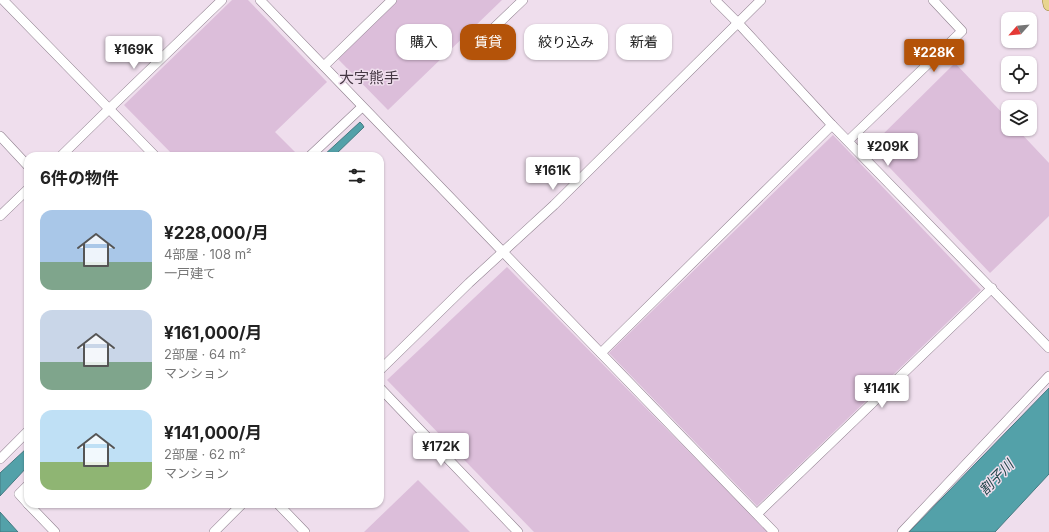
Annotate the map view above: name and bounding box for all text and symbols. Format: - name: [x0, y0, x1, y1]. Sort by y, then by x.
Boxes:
- north arrow: [1001, 12, 1037, 48]
- map controls: [1001, 12, 1037, 136]
- chip: 購入: [396, 24, 452, 60]
- chip: 賃貸: [460, 24, 516, 60]
- chip: 絞り込み: [524, 24, 608, 60]
- chip: 新着: [616, 24, 672, 60]
- pin: ¥169K: [106, 36, 162, 70]
- pin: ¥228K: [906, 39, 962, 73]
- text: ¥169K: [114, 41, 154, 57]
- text: ¥228K: [913, 44, 955, 60]
- button: locate: [1001, 56, 1037, 92]
- district label: 大字熊手: [339, 68, 399, 87]
- button: layers: [1001, 100, 1037, 136]
- pin: ¥209K: [860, 133, 916, 167]
- text: ¥209K: [867, 138, 909, 154]
- pin: ¥161K: [525, 157, 581, 191]
- text: ¥161K: [535, 162, 571, 178]
- icon: filters: [346, 165, 368, 187]
- text: 6件の物件: [40, 168, 119, 188]
- text: ¥228,000/月: [164, 223, 269, 243]
- icon: home: [72, 226, 120, 274]
- text: 4部屋 · 108 m²: [164, 246, 252, 262]
- text: 一戸建て: [164, 265, 216, 281]
- text: ¥161,000/月: [164, 323, 263, 343]
- icon: home: [72, 326, 120, 374]
- text: 2部屋 · 64 m²: [164, 346, 246, 362]
- text: マンション: [164, 365, 229, 381]
- pin: ¥141K: [854, 375, 910, 409]
- text: ¥141K: [864, 380, 900, 396]
- text: ¥141,000/月: [164, 423, 262, 443]
- icon: home: [72, 426, 120, 474]
- pin: ¥172K: [413, 433, 469, 467]
- text: ¥172K: [422, 438, 460, 454]
- text: 2部屋 · 62 m²: [164, 446, 246, 462]
- water label: 割子川: [975, 455, 1018, 498]
- text: マンション: [164, 465, 229, 481]

